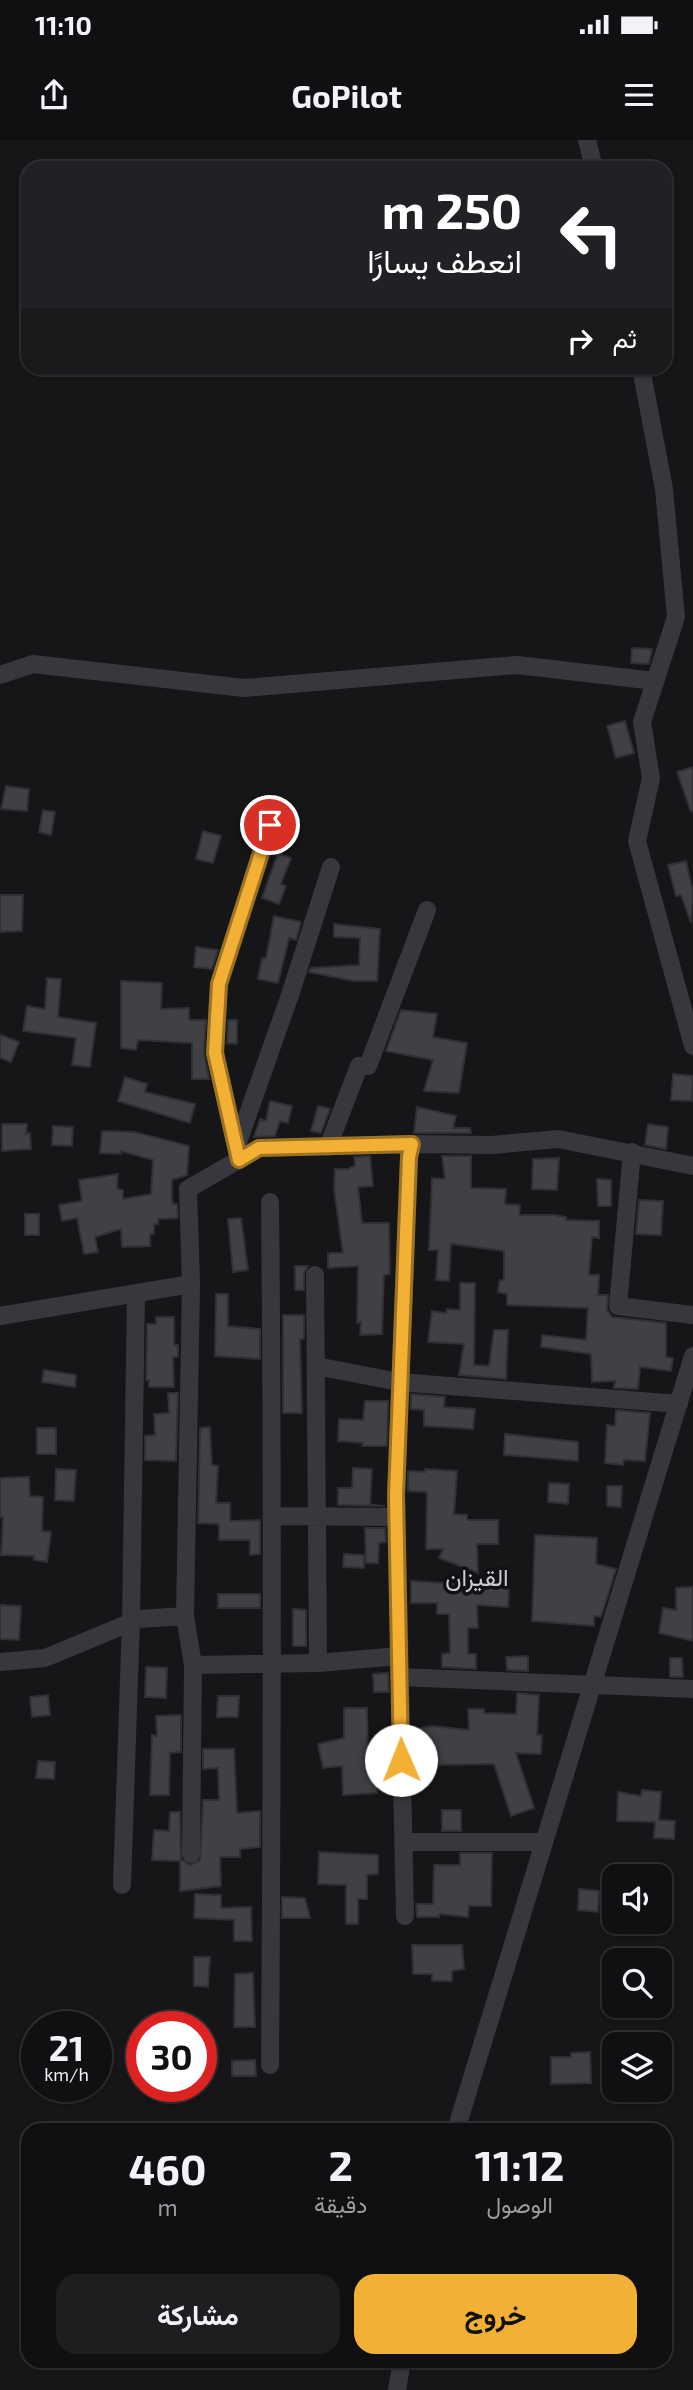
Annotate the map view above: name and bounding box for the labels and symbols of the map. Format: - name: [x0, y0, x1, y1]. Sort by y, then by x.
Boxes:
- pin: [240, 795, 300, 855]
- district label: القيزان: [445, 1562, 509, 1593]
- position arrow: [364, 1723, 438, 1797]
- speed limit sign: 30: [126, 2011, 217, 2102]

